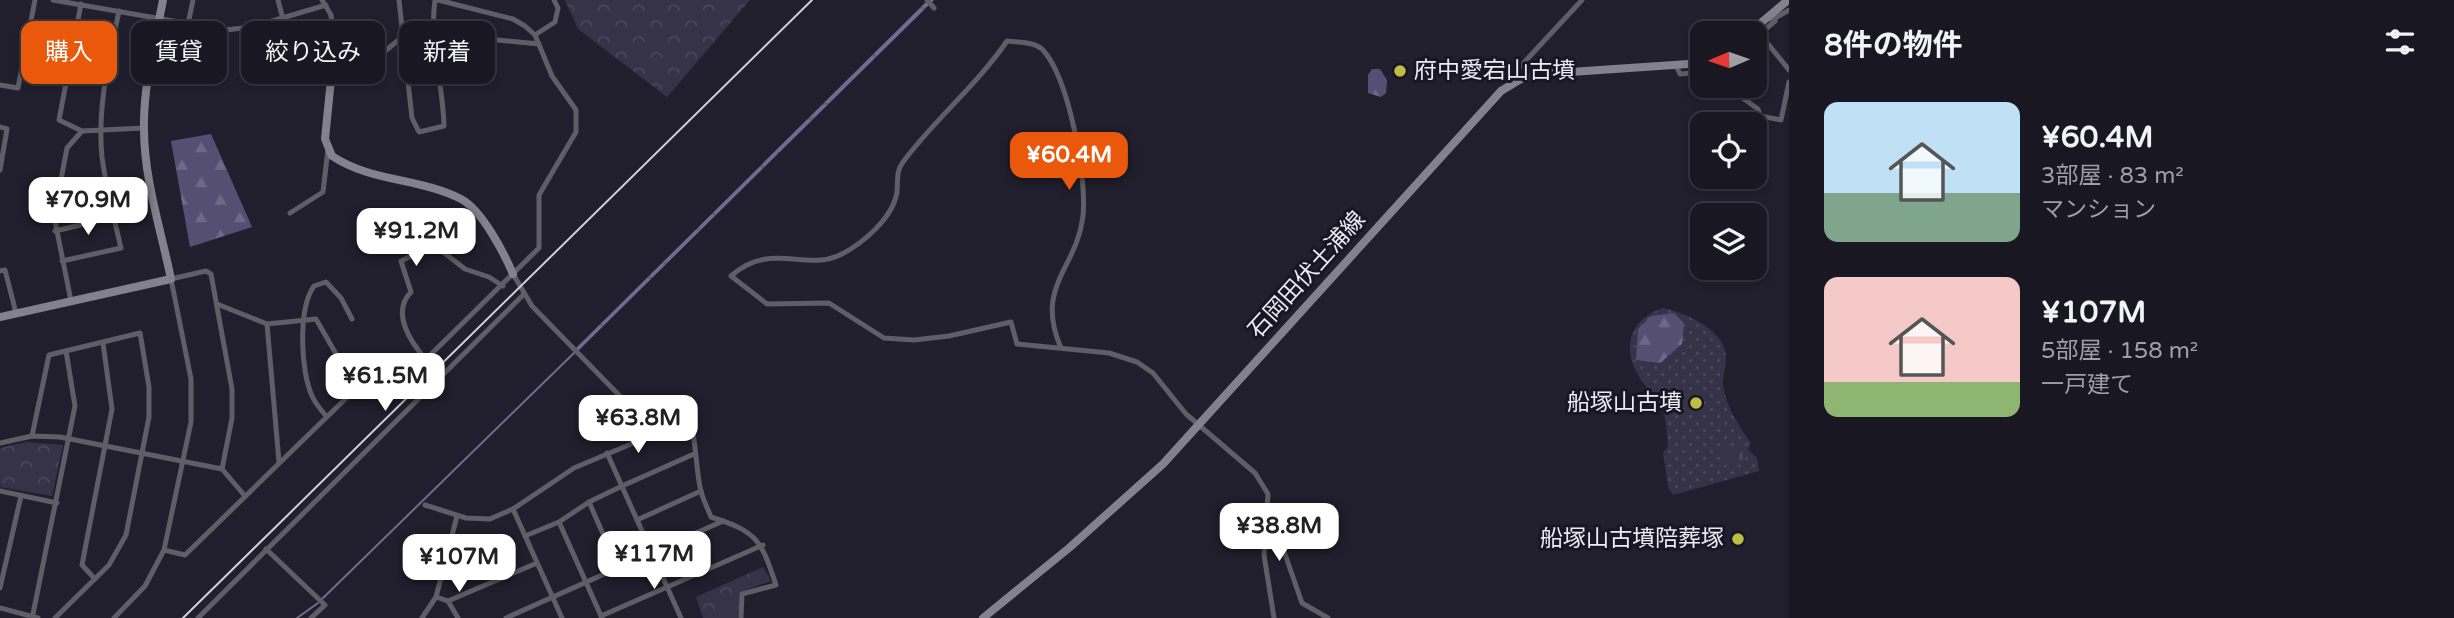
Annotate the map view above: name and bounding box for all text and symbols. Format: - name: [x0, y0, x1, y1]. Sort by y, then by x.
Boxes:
- chip: 購入: [21, 21, 117, 84]
- chip: 賃貸: [131, 21, 227, 84]
- chip: 絞り込み: [241, 21, 385, 84]
- chip: 新着: [399, 21, 495, 84]
- north arrow: [1690, 21, 1768, 98]
- map controls: [1690, 21, 1767, 280]
- icon: filters: [2381, 23, 2419, 61]
- text: 8件の物件: [1824, 27, 1963, 64]
- place label: 府中愛宕山古墳: [1414, 57, 1575, 85]
- marker: 府中愛宕山古墳: [1392, 63, 1408, 79]
- button: locate: [1690, 112, 1767, 189]
- text: ¥60.4M: [2041, 119, 2153, 156]
- icon: home: [1880, 130, 1964, 214]
- pin: ¥60.4M: [1012, 132, 1126, 192]
- text: ¥60.4M: [1026, 141, 1112, 169]
- text: 3部屋 · 83 m²: [2041, 162, 2184, 190]
- pin: ¥70.9M: [31, 177, 145, 237]
- text: ¥70.9M: [45, 186, 131, 214]
- text: マンション: [2041, 196, 2156, 224]
- button: layers: [1690, 203, 1767, 280]
- street label: 石岡田伏土浦線: [1243, 206, 1371, 344]
- pin: ¥91.2M: [359, 208, 473, 268]
- text: ¥91.2M: [373, 217, 459, 245]
- text: ¥107M: [2041, 294, 2146, 331]
- icon: home: [1880, 305, 1964, 389]
- text: 5部屋 · 158 m²: [2041, 337, 2198, 365]
- pin: ¥61.5M: [328, 354, 442, 413]
- text: ¥61.5M: [342, 362, 428, 390]
- text: 一戸建て: [2041, 371, 2133, 399]
- place label: 船塚山古墳: [1567, 389, 1682, 417]
- marker: 船塚山古墳: [1688, 395, 1704, 411]
- pin: ¥63.8M: [581, 396, 695, 455]
- text: ¥63.8M: [595, 404, 681, 432]
- pin: ¥38.8M: [1222, 504, 1336, 563]
- text: ¥38.8M: [1236, 512, 1322, 540]
- place label: 船塚山古墳陪葬塚: [1540, 525, 1724, 553]
- marker: 船塚山古墳陪葬塚: [1730, 531, 1746, 547]
- pin: ¥117M: [605, 532, 703, 591]
- pin: ¥107M: [410, 534, 508, 594]
- text: ¥117M: [614, 540, 694, 568]
- text: ¥107M: [419, 543, 499, 571]

